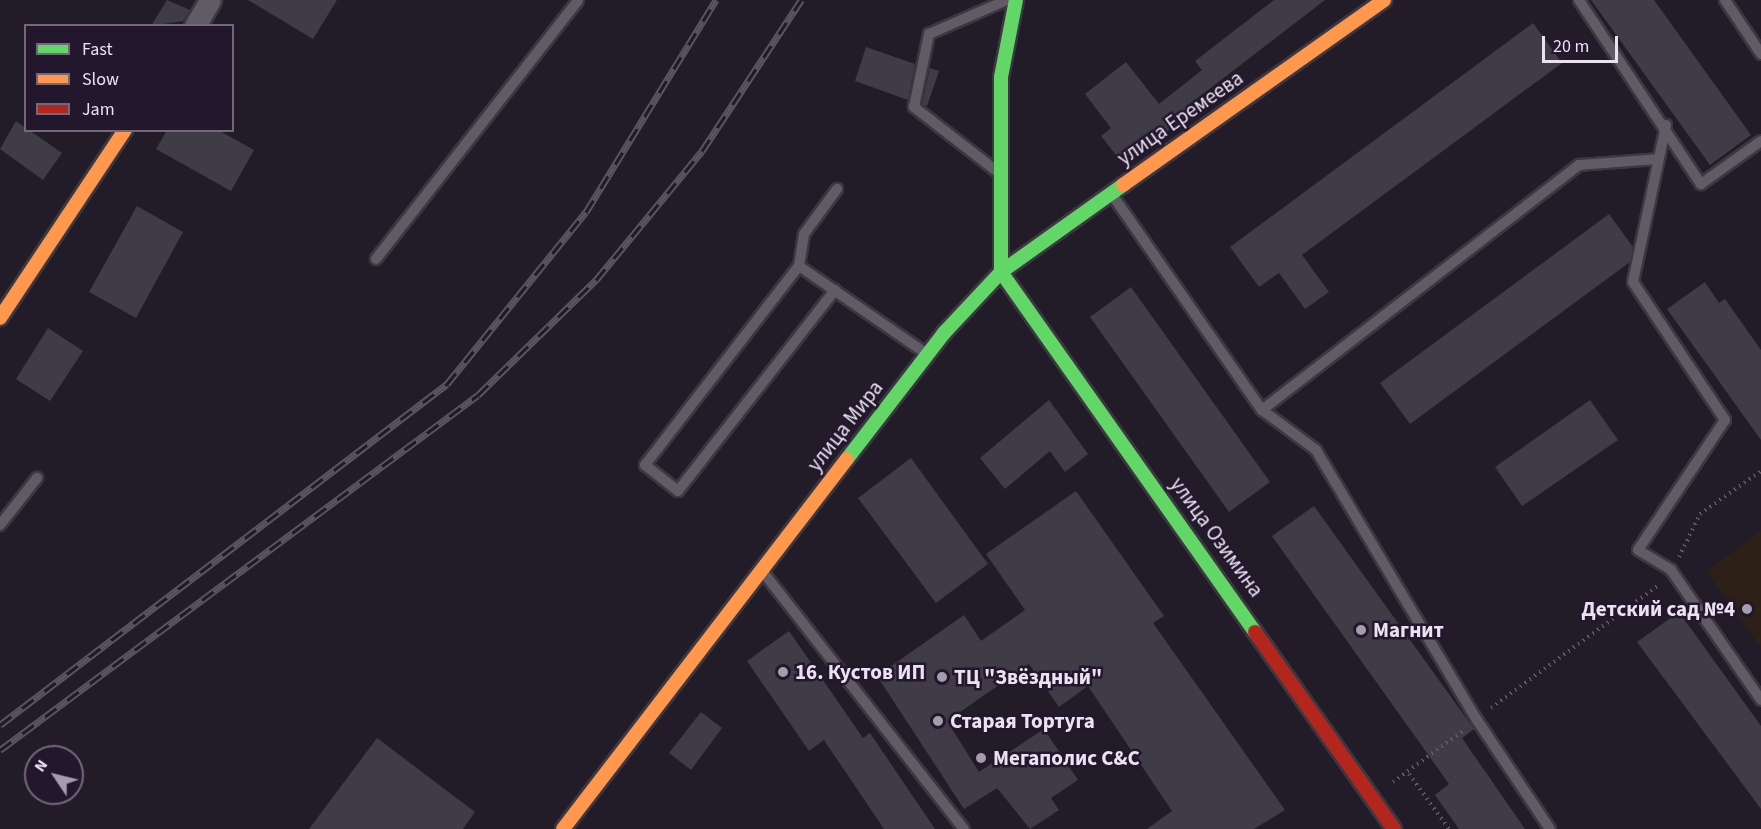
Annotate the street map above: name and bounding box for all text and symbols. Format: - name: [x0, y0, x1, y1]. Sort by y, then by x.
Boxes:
- legend: [24, 24, 234, 132]
- scale bar: [1545, 24, 1622, 62]
- text: 20 m: [1553, 34, 1589, 59]
- text: Fast: [82, 37, 113, 62]
- street label: улица Еремеева: [1112, 65, 1248, 171]
- text: Slow: [82, 67, 119, 92]
- text: Jam: [82, 97, 115, 122]
- street label: улица Мира: [802, 376, 888, 476]
- street label: улица Озимина: [1165, 472, 1269, 602]
- place label: Детский сад №4: [1581, 596, 1735, 622]
- marker: Детский сад №4: [1740, 602, 1754, 616]
- place label: Магнит: [1373, 617, 1444, 643]
- marker: Магнит: [1354, 623, 1368, 637]
- place label: 16. Кустов ИП: [795, 659, 925, 685]
- place label: ТЦ "Звёздный": [954, 664, 1102, 690]
- marker: 16. Кустов ИП: [776, 665, 790, 679]
- marker: ТЦ "Звёздный": [935, 670, 949, 684]
- place label: Старая Тортуга: [950, 708, 1095, 734]
- marker: Старая Тортуга: [931, 714, 945, 728]
- north arrow: [24, 745, 84, 805]
- place label: Мегаполис C&C: [993, 745, 1140, 771]
- marker: Мегаполис C&C: [974, 751, 988, 765]
- text: N: [29, 755, 53, 776]

